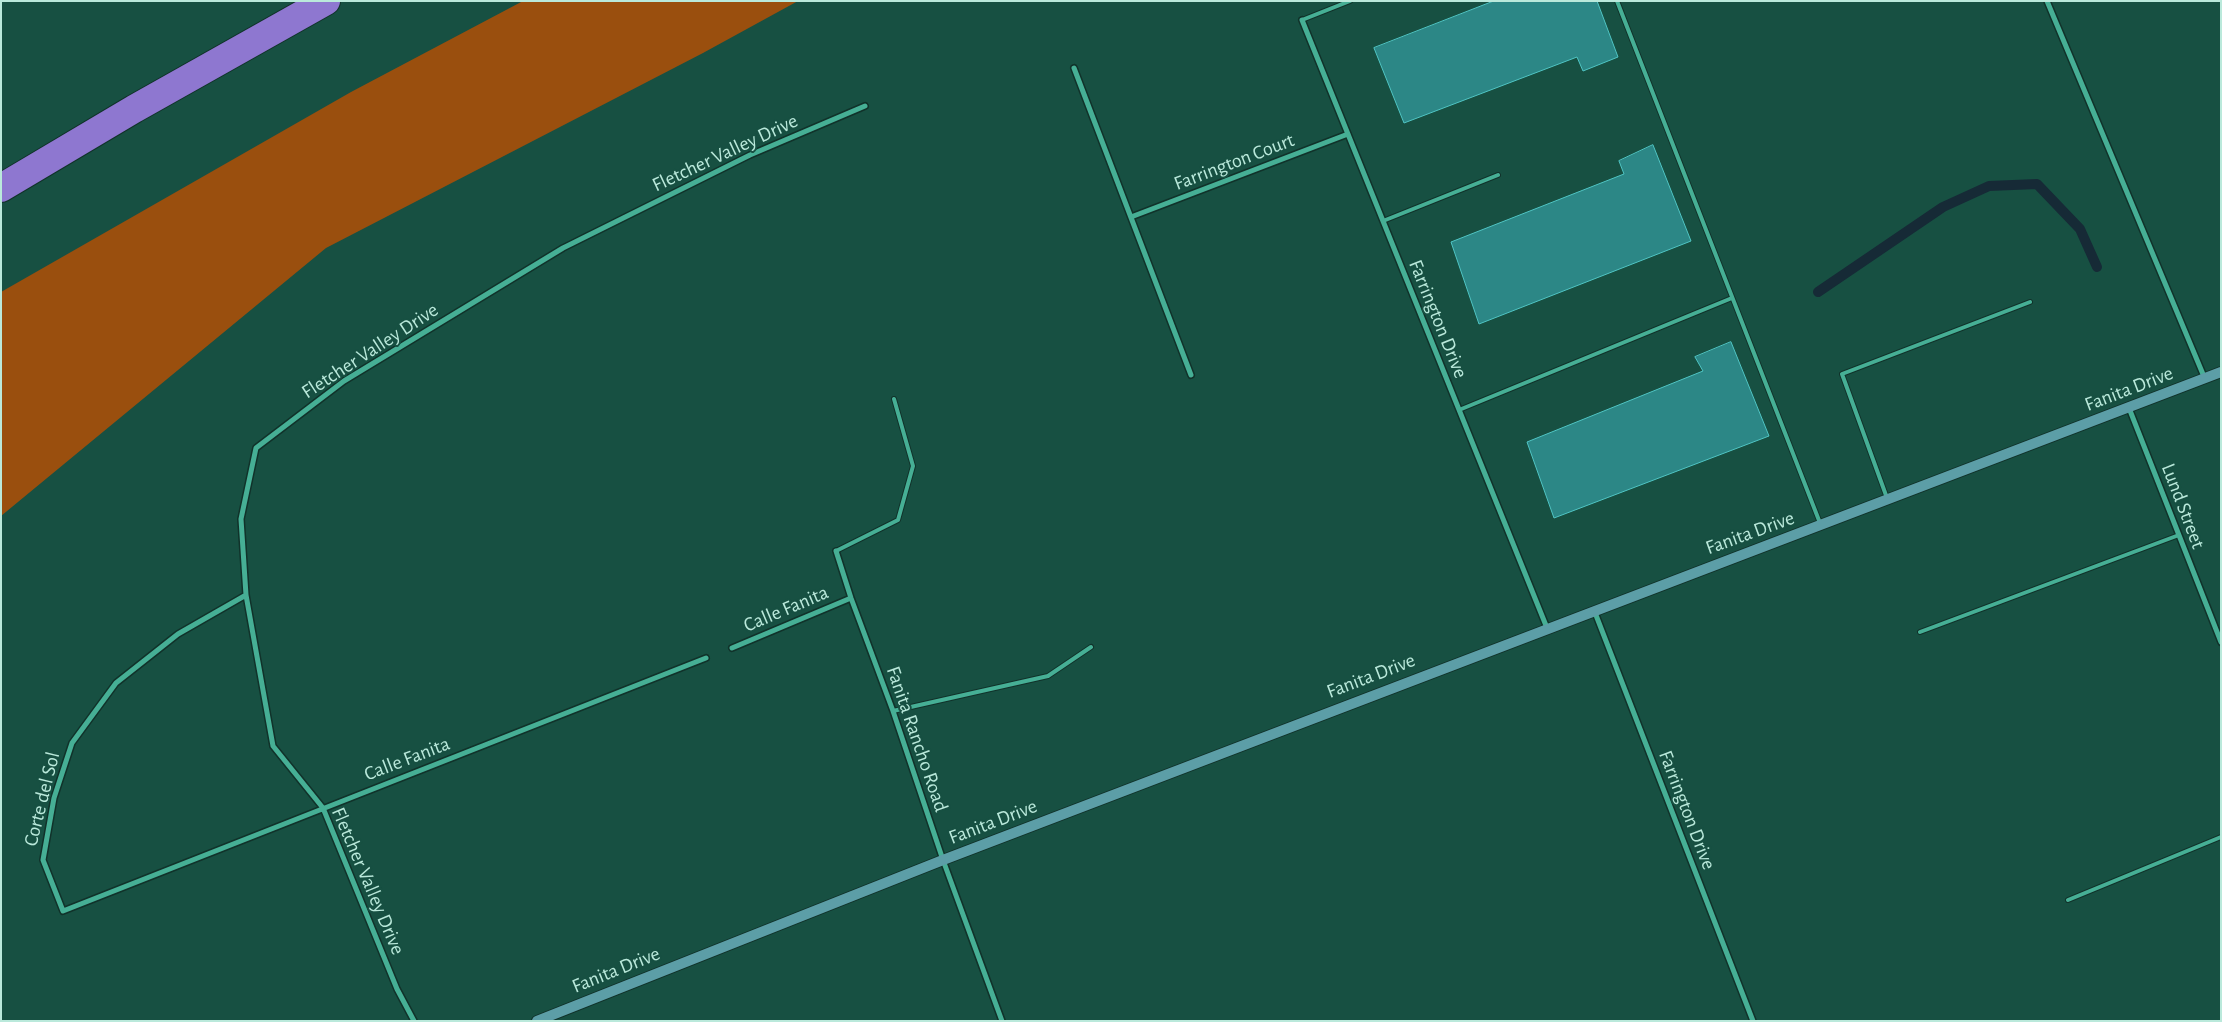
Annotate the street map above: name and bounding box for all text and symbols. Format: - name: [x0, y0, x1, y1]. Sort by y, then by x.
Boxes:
- street label: Fletcher Valley Drive: [648, 109, 802, 197]
- street label: Farrington Court: [1170, 128, 1298, 196]
- street label: Farrington Drive: [1403, 256, 1473, 382]
- street label: Fletcher Valley Drive: [297, 298, 443, 404]
- street label: Fanita Drive: [2081, 361, 2177, 417]
- street label: Lund Street: [2156, 460, 2210, 552]
- street label: Fanita Drive: [1702, 506, 1798, 560]
- street label: Calle Fanita: [740, 580, 832, 638]
- street label: Fanita Drive: [1323, 648, 1419, 704]
- street label: Fanita Rancho Road: [881, 663, 953, 815]
- street label: Calle Fanita: [361, 732, 453, 786]
- street label: Farrington Drive: [1653, 747, 1721, 873]
- street label: Corte del Sol: [19, 749, 65, 849]
- street label: Fanita Drive: [945, 794, 1041, 850]
- street label: Fletcher Valley Drive: [326, 804, 410, 958]
- street label: Fanita Drive: [568, 941, 664, 999]

